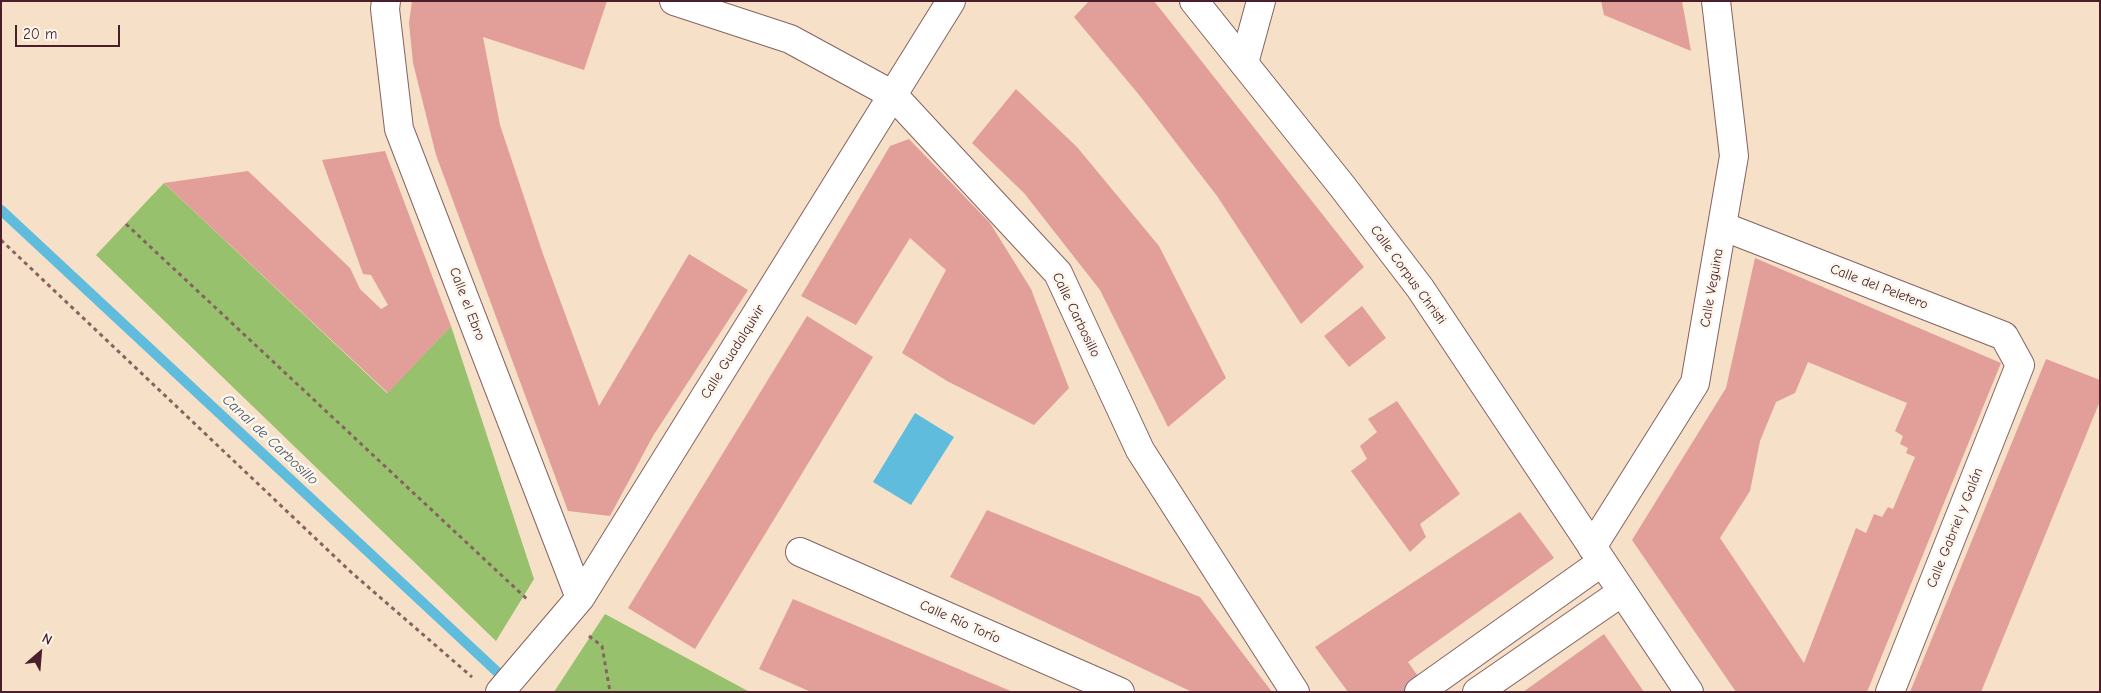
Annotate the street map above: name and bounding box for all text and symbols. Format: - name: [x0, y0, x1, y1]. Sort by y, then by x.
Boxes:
- scale bar: [18, 15, 122, 47]
- text: 20 m: [23, 25, 57, 43]
- street label: Calle Corpus Christi: [1366, 222, 1450, 328]
- street label: Calle Veguina: [1697, 247, 1727, 329]
- street label: Calle del Peletero: [1828, 261, 1930, 313]
- street label: Calle el Ebro: [445, 265, 489, 343]
- street label: Calle Carbosillo: [1048, 270, 1104, 360]
- street label: Calle Guadalquivir: [697, 302, 769, 402]
- water label: Canal de Carbosillo: [218, 391, 322, 489]
- street label: Calle Gabriel y Galán: [1923, 465, 1987, 591]
- street label: Calle Río Torío: [917, 597, 1003, 647]
- north arrow: [15, 628, 65, 678]
- text: N: [39, 630, 55, 649]

